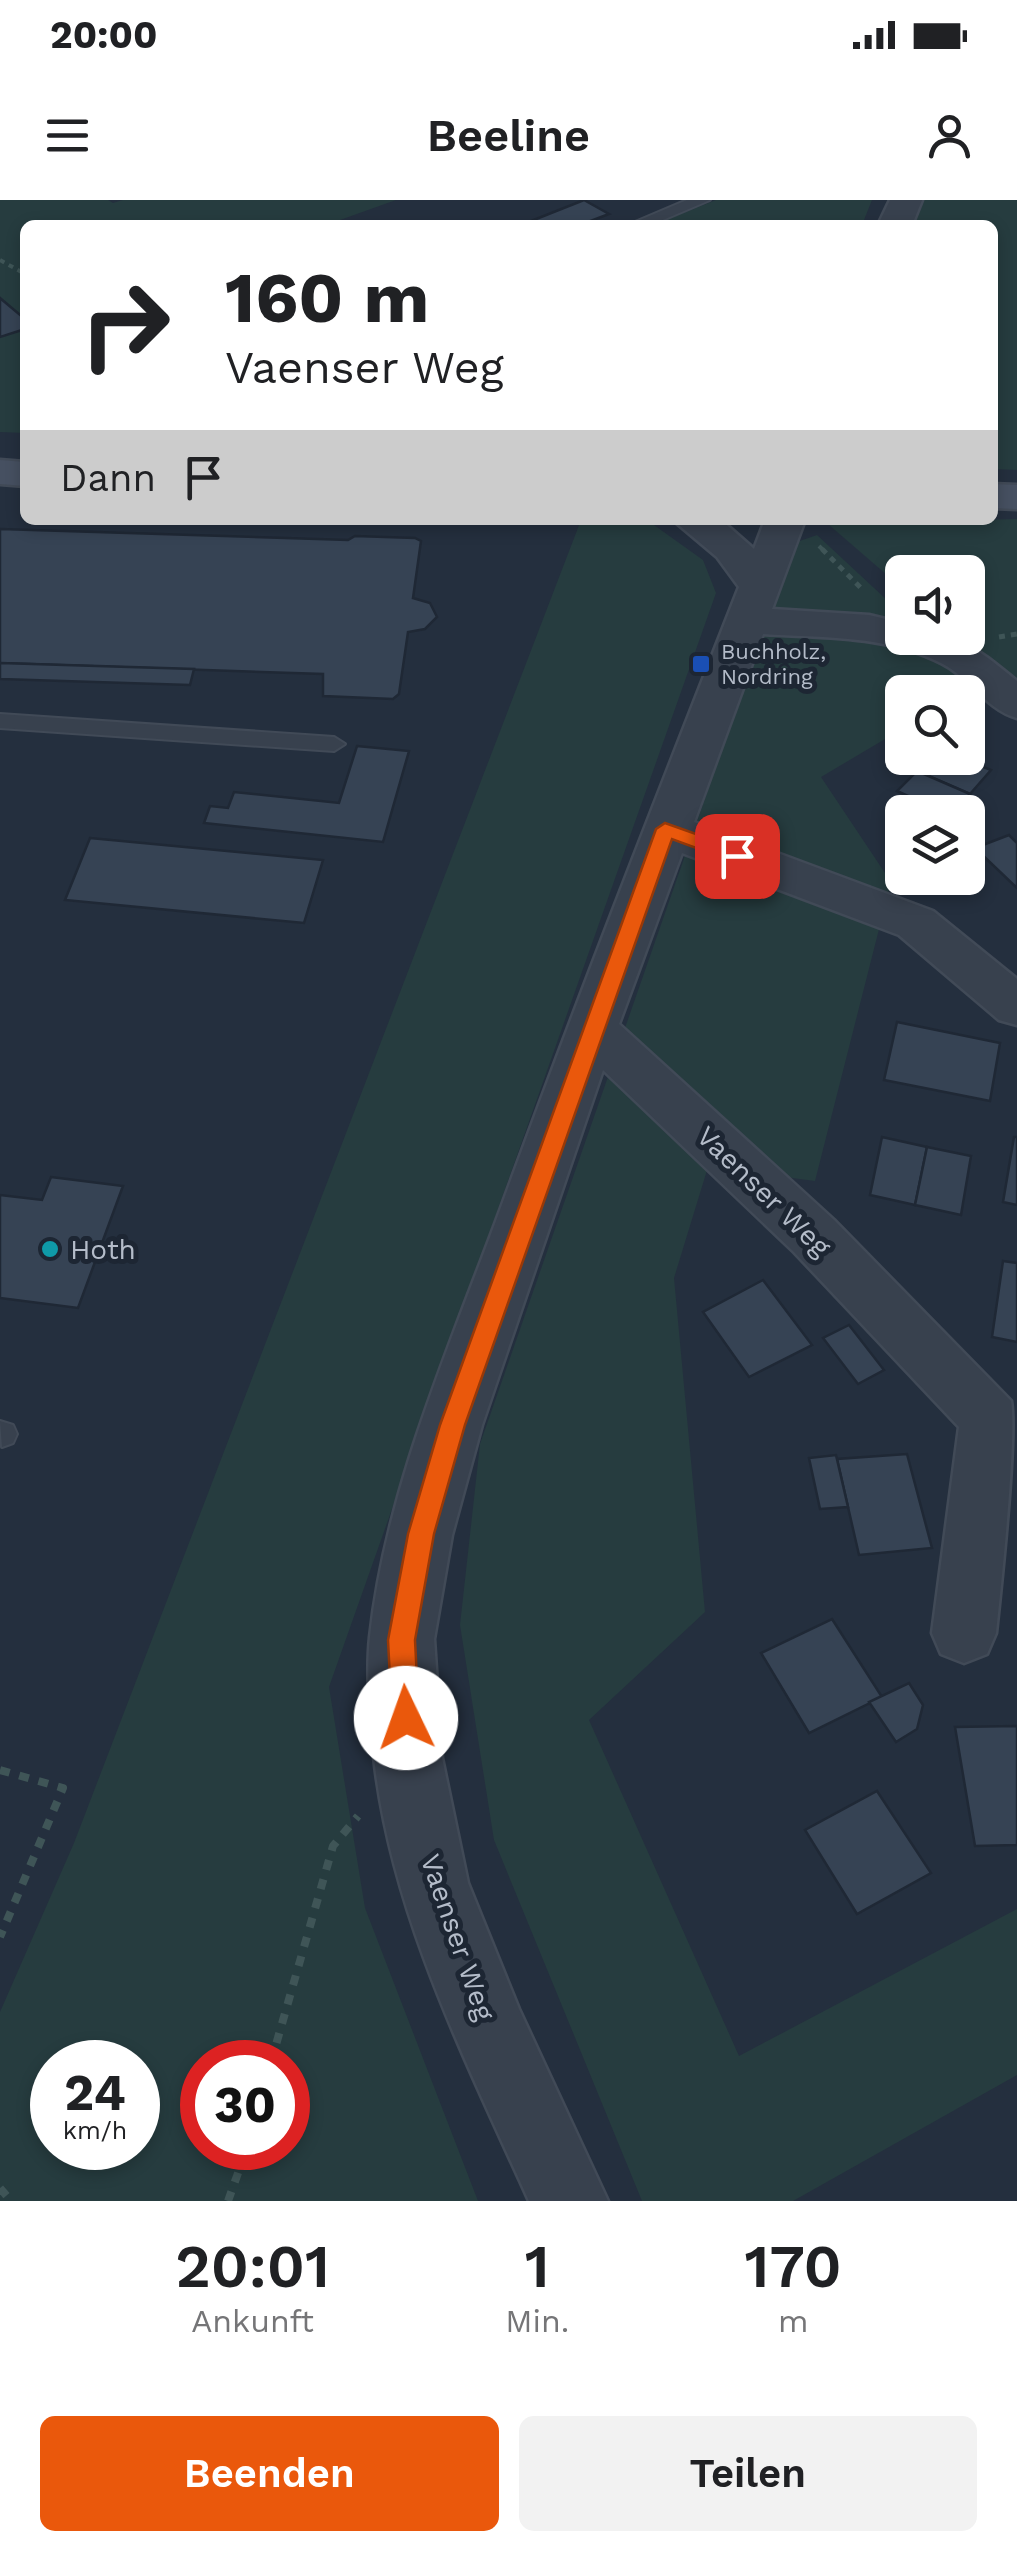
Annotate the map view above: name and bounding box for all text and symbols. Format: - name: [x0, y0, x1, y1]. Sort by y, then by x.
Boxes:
- text: 20:00: [50, 13, 158, 57]
- icon: menu: [40, 108, 95, 163]
- icon: person: [922, 108, 977, 163]
- text: Beeline: [427, 109, 590, 162]
- text: 160 m: [225, 257, 429, 339]
- icon: right: [60, 260, 190, 390]
- text: Vaenser Weg: [225, 341, 504, 394]
- icon: arrive: [176, 450, 231, 505]
- text: Dann: [60, 456, 156, 500]
- map controls: [885, 555, 985, 895]
- button: sound: [885, 555, 985, 655]
- place label: Buchholz, Nordring: [721, 639, 826, 689]
- marker: Buchholz, Nordring: [690, 653, 712, 675]
- button: search: [885, 675, 985, 775]
- button: layers: [885, 795, 985, 895]
- pin: [695, 814, 780, 899]
- icon: arrive: [710, 829, 765, 884]
- street label: Vaenser Weg: [690, 1119, 838, 1264]
- place label: Hoth: [70, 1233, 136, 1266]
- marker: Hoth: [39, 1238, 61, 1260]
- position arrow: [354, 1666, 458, 1770]
- street label: Vaenser Weg: [414, 1850, 501, 2025]
- speed limit sign: 30: [180, 2040, 310, 2170]
- text: 24: [64, 2063, 126, 2122]
- text: km/h: [63, 2116, 127, 2145]
- text: 20:01: [175, 2231, 330, 2302]
- text: 1: [525, 2231, 550, 2302]
- text: 170: [745, 2231, 842, 2302]
- text: Ankunft: [191, 2302, 314, 2340]
- text: Min.: [505, 2302, 569, 2340]
- text: m: [778, 2302, 808, 2340]
- button: Beenden: [40, 2416, 499, 2531]
- button: Teilen: [519, 2416, 977, 2531]

